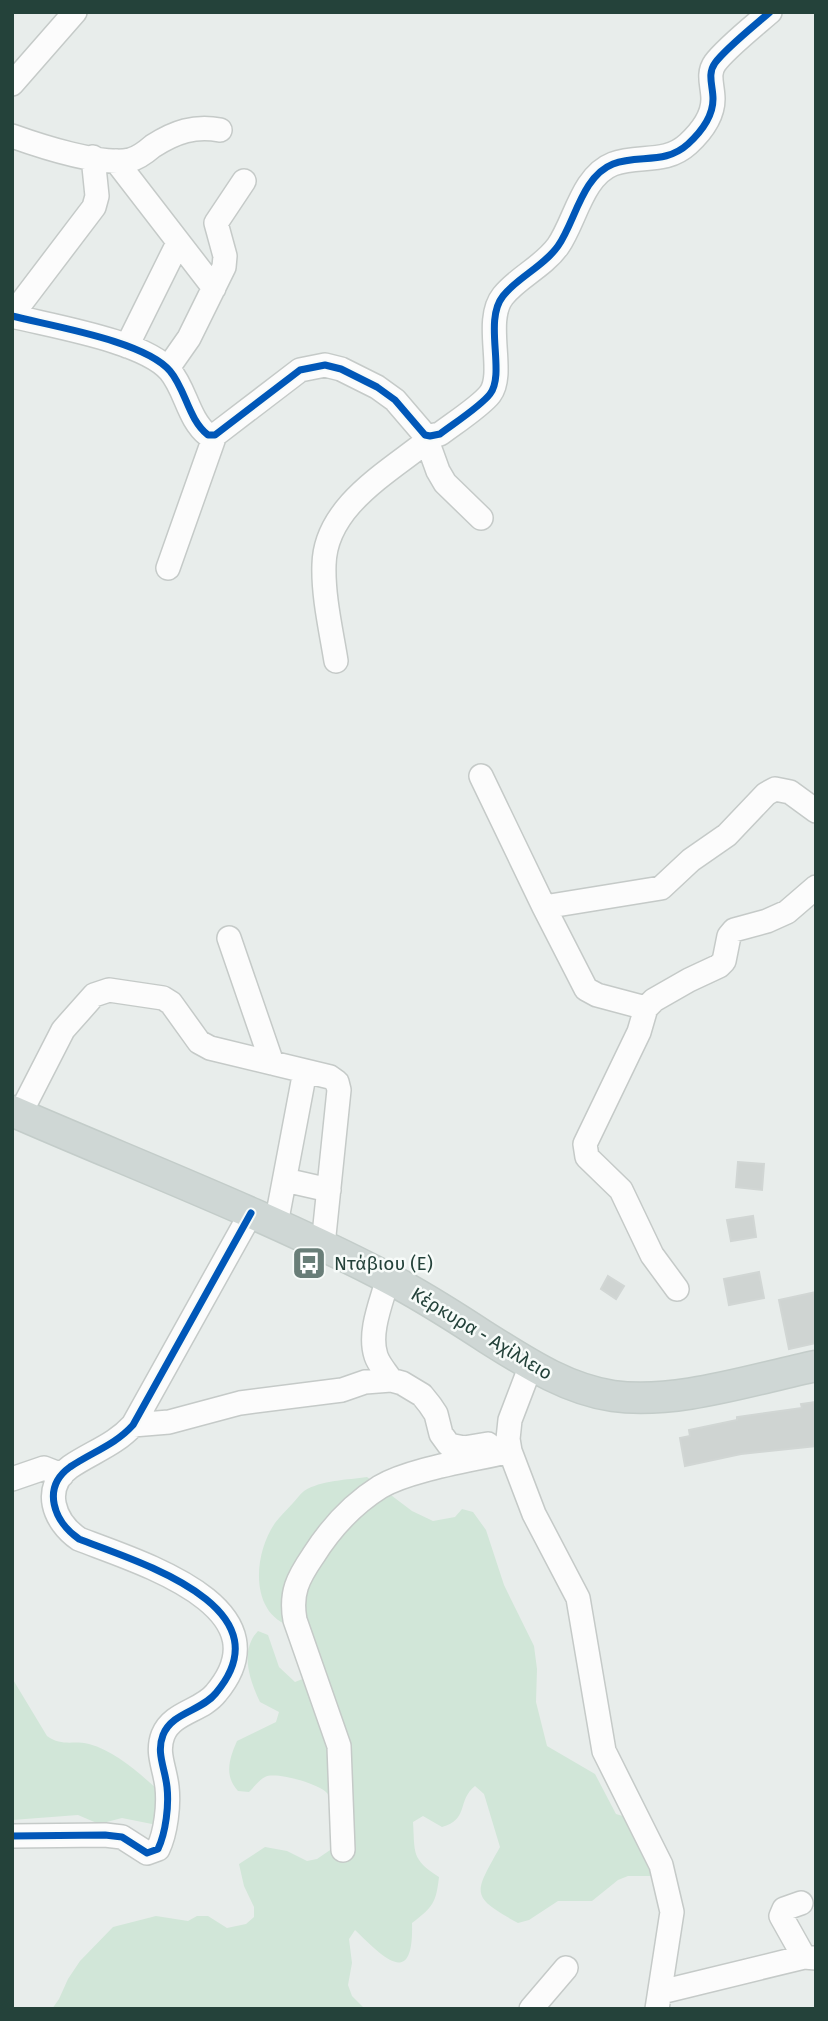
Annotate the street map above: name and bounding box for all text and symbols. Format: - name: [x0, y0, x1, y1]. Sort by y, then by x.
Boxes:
- bus stop icon: Ντάβιου (E): [290, 1244, 328, 1282]
- place label: Ντάβιου (E): [334, 1252, 433, 1275]
- street label: Κέρκυρα - Αχίλλειο: [407, 1282, 557, 1385]

